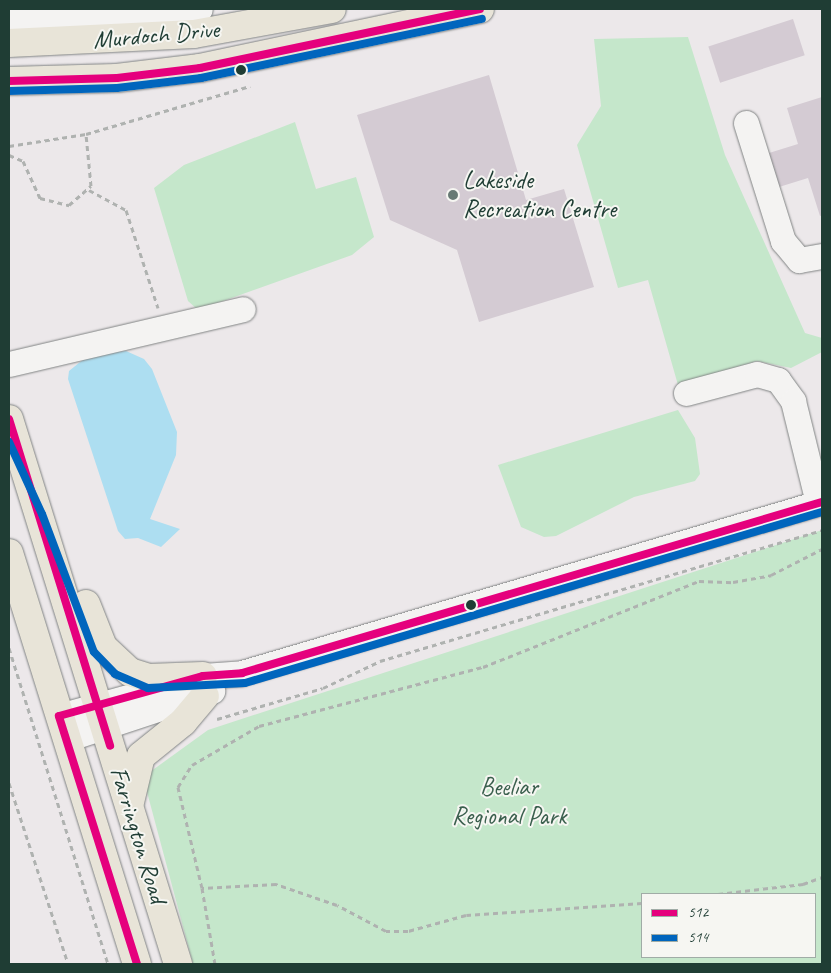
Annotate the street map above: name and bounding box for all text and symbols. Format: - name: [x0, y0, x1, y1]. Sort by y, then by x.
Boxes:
- street label: Murdoch Drive: [92, 15, 220, 55]
- unlabelled marker: [236, 65, 246, 75]
- place label: Lakeside Recreation Centre: [463, 166, 616, 225]
- marker: Lakeside Recreation Centre: [447, 189, 459, 201]
- unlabelled marker: [466, 600, 476, 610]
- street label: Farrington Road: [103, 763, 173, 907]
- park label: Beeliar Regional Park: [451, 773, 567, 832]
- legend: [641, 893, 816, 958]
- text: 512: [688, 903, 708, 922]
- text: 514: [688, 928, 708, 947]

